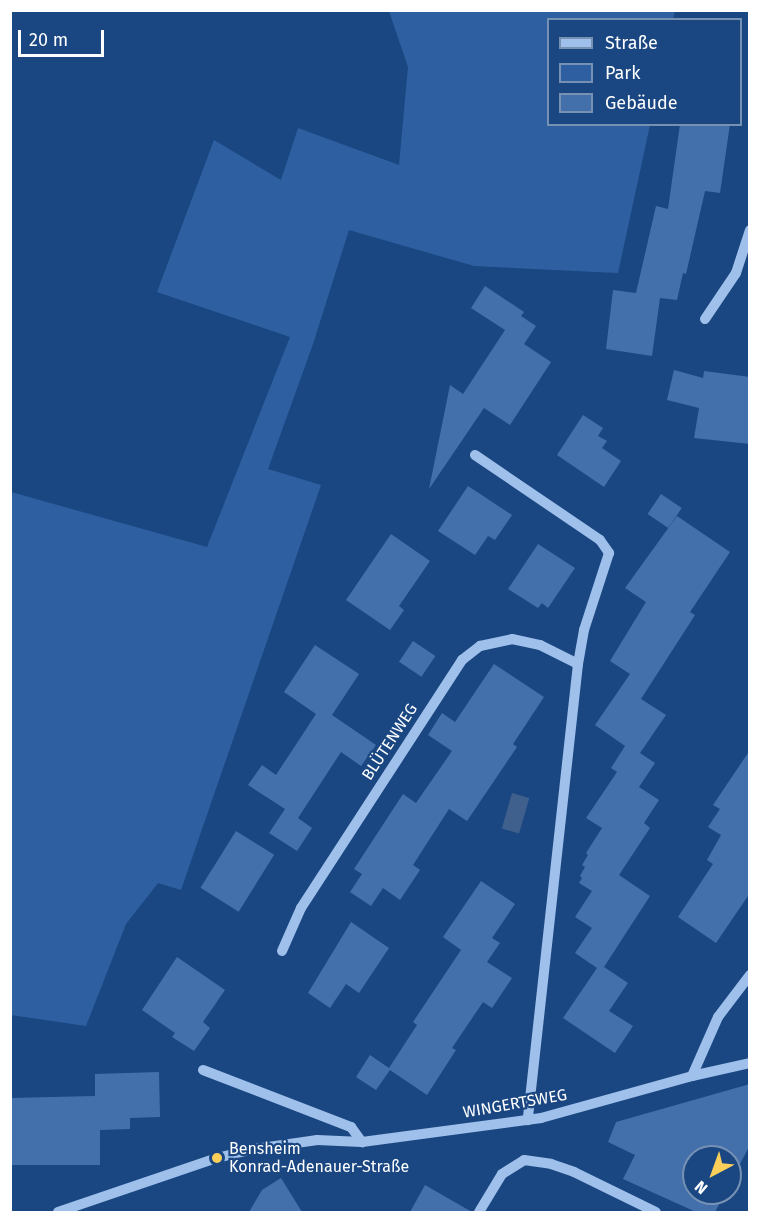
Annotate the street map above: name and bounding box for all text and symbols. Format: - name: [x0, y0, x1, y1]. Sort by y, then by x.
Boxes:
- scale bar: [21, 18, 106, 56]
- legend: [547, 18, 742, 126]
- text: 20 m: [29, 29, 68, 51]
- text: Straße: [605, 32, 658, 54]
- text: Park: [605, 62, 640, 84]
- text: Gebäude: [605, 92, 678, 114]
- street label: BLÜTENWEG: [358, 700, 422, 784]
- street label: WINGERTSWEG: [462, 1085, 568, 1123]
- place label: Bensheim Konrad-Adenauer-Straße: [229, 1139, 409, 1177]
- north arrow: [682, 1145, 742, 1205]
- marker: Bensheim Konrad-Adenauer-Straße: [210, 1151, 224, 1165]
- text: N: [691, 1177, 711, 1198]

